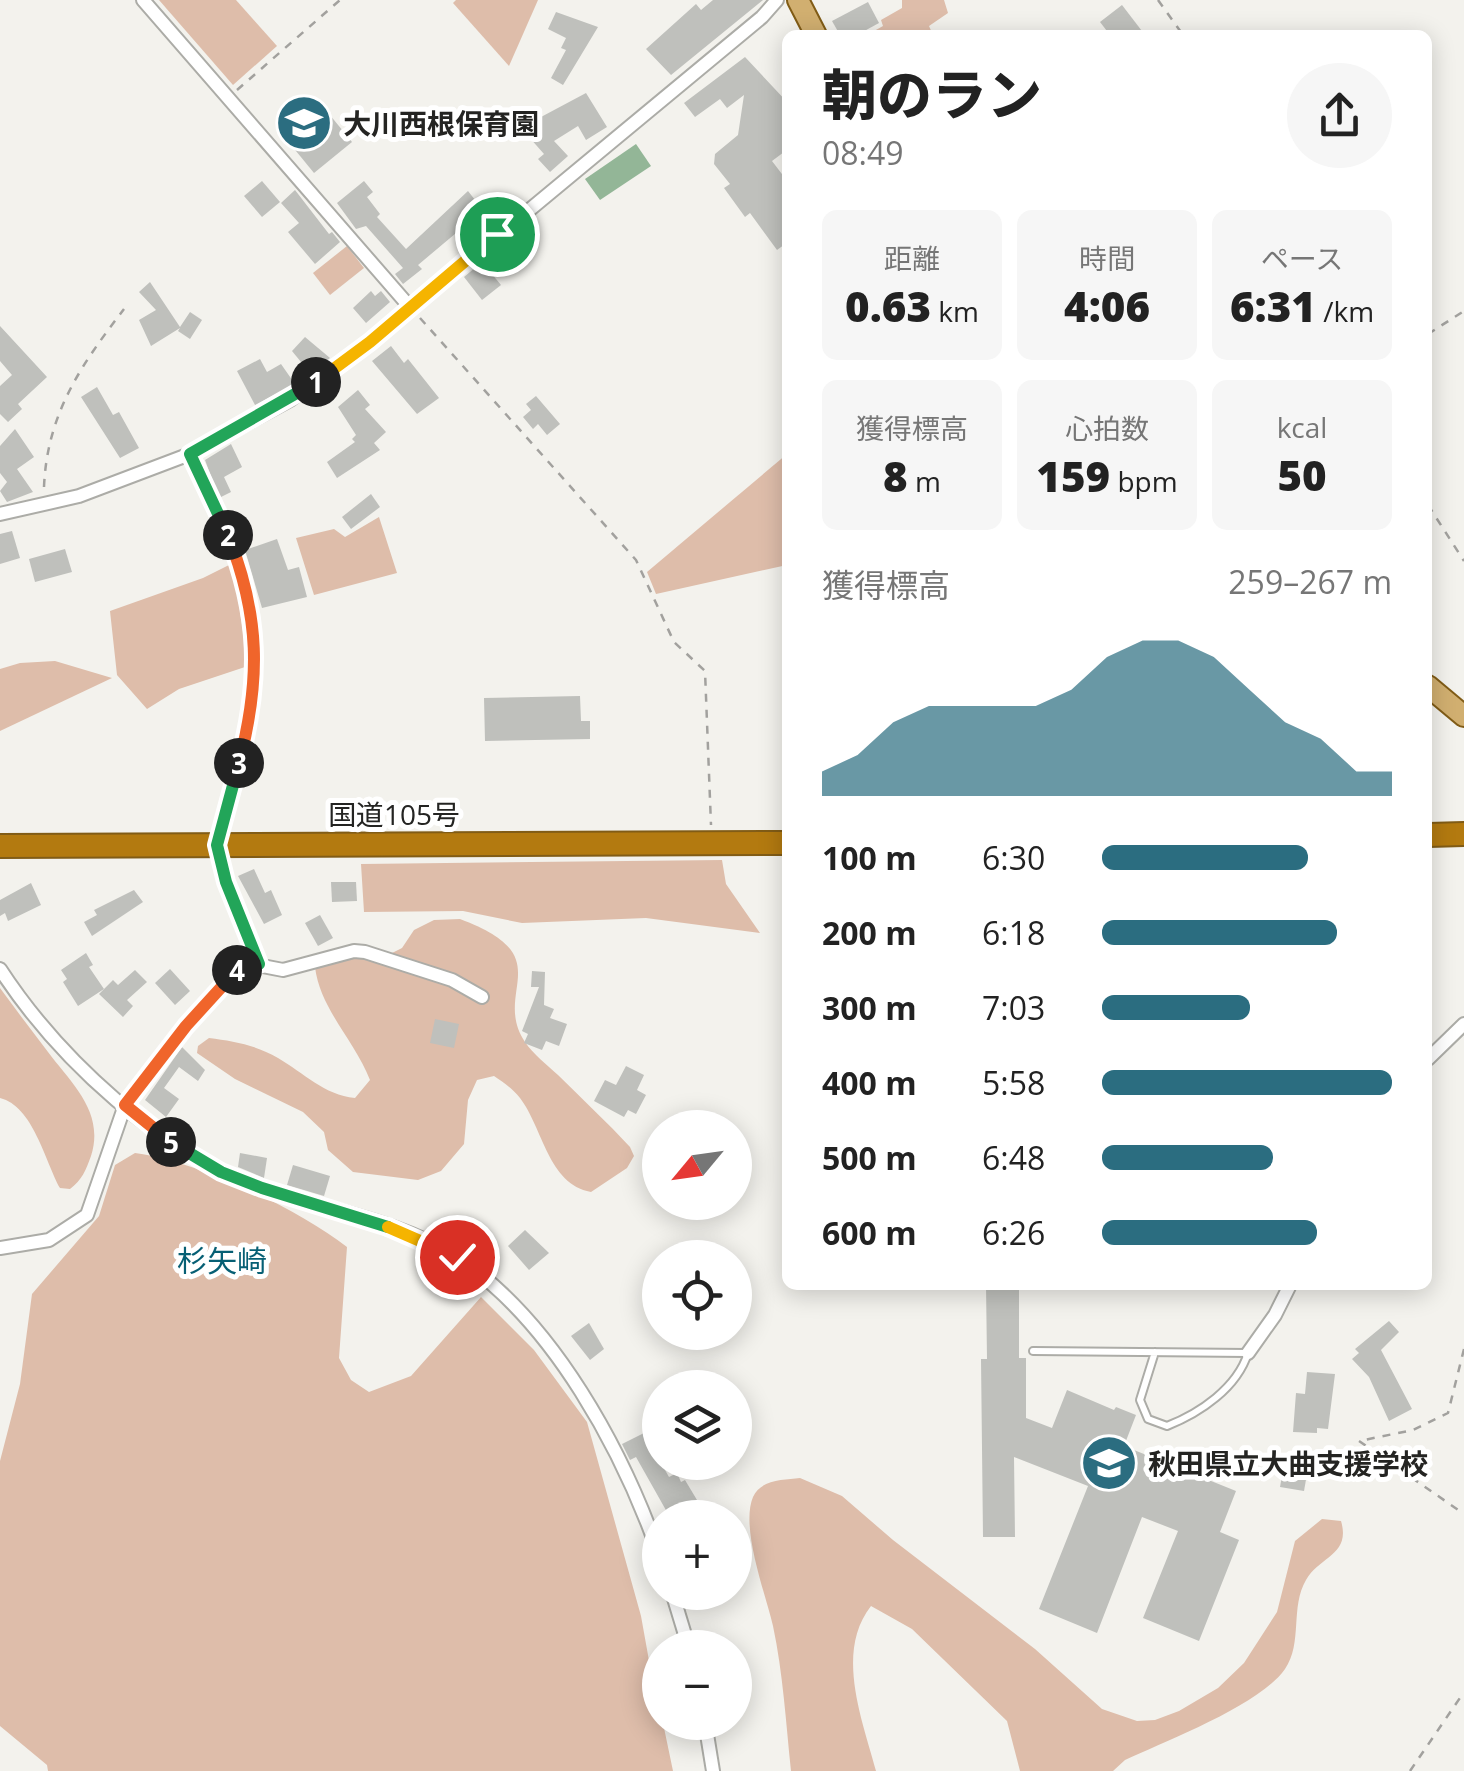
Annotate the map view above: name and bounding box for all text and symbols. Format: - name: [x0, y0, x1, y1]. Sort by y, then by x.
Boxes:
- text: 朝のラン: [822, 56, 1042, 131]
- button: share: [1287, 63, 1392, 168]
- school or university icon: 大川西根保育園: [274, 93, 334, 153]
- place label: 大川西根保育園: [343, 104, 539, 142]
- text: 08:49: [822, 131, 904, 174]
- pin: [455, 192, 540, 277]
- icon: arrive: [470, 207, 525, 262]
- text: 距離: [884, 239, 940, 277]
- text: 時間: [1079, 239, 1135, 277]
- text: ペース: [1261, 239, 1343, 277]
- text: 0.63: [845, 277, 931, 334]
- text: 4:06: [1064, 277, 1150, 334]
- text: 6:31: [1230, 277, 1316, 334]
- text: km: [931, 292, 979, 330]
- text: /km: [1316, 292, 1374, 330]
- pin: 1: [291, 357, 341, 407]
- text: 1: [308, 363, 324, 401]
- text: kcal: [1277, 408, 1327, 446]
- text: 獲得標高: [856, 409, 968, 447]
- text: 心拍数: [1065, 409, 1149, 447]
- text: 50: [1277, 446, 1327, 503]
- text: 8: [883, 447, 908, 504]
- text: 159: [1036, 447, 1110, 504]
- text: m: [908, 462, 941, 500]
- text: bpm: [1110, 462, 1178, 500]
- pin: 2: [203, 510, 253, 560]
- text: 2: [220, 516, 236, 554]
- text: 259–267 m: [1228, 560, 1392, 603]
- text: 獲得標高: [822, 563, 950, 606]
- pin: 3: [214, 738, 264, 788]
- text: 3: [231, 744, 247, 782]
- street label: 国道105号: [328, 795, 460, 833]
- text: 100 m: [822, 836, 917, 879]
- text: 6:30: [982, 836, 1045, 879]
- text: 200 m: [822, 911, 917, 954]
- text: 6:18: [982, 911, 1045, 954]
- pin: 4: [212, 945, 262, 995]
- text: 4: [229, 951, 245, 989]
- text: 300 m: [822, 986, 917, 1029]
- text: 7:03: [982, 986, 1045, 1029]
- text: 400 m: [822, 1061, 917, 1104]
- text: 5:58: [982, 1061, 1045, 1104]
- north arrow: [642, 1110, 752, 1220]
- map controls: [642, 1110, 752, 1740]
- pin: 5: [146, 1117, 196, 1167]
- text: 5: [163, 1123, 179, 1161]
- text: 500 m: [822, 1136, 917, 1179]
- text: 6:48: [982, 1136, 1045, 1179]
- text: 600 m: [822, 1211, 917, 1254]
- text: 6:26: [982, 1211, 1045, 1254]
- pin: [415, 1215, 500, 1300]
- icon: check: [430, 1230, 485, 1285]
- district label: 杉矢崎: [177, 1240, 267, 1281]
- button: locate: [642, 1240, 752, 1350]
- button: layers: [642, 1370, 752, 1480]
- school or university icon: 秋田県立大曲支援学校: [1079, 1433, 1139, 1493]
- place label: 秋田県立大曲支援学校: [1148, 1444, 1428, 1482]
- button: +: [642, 1500, 752, 1610]
- button: −: [642, 1630, 752, 1740]

